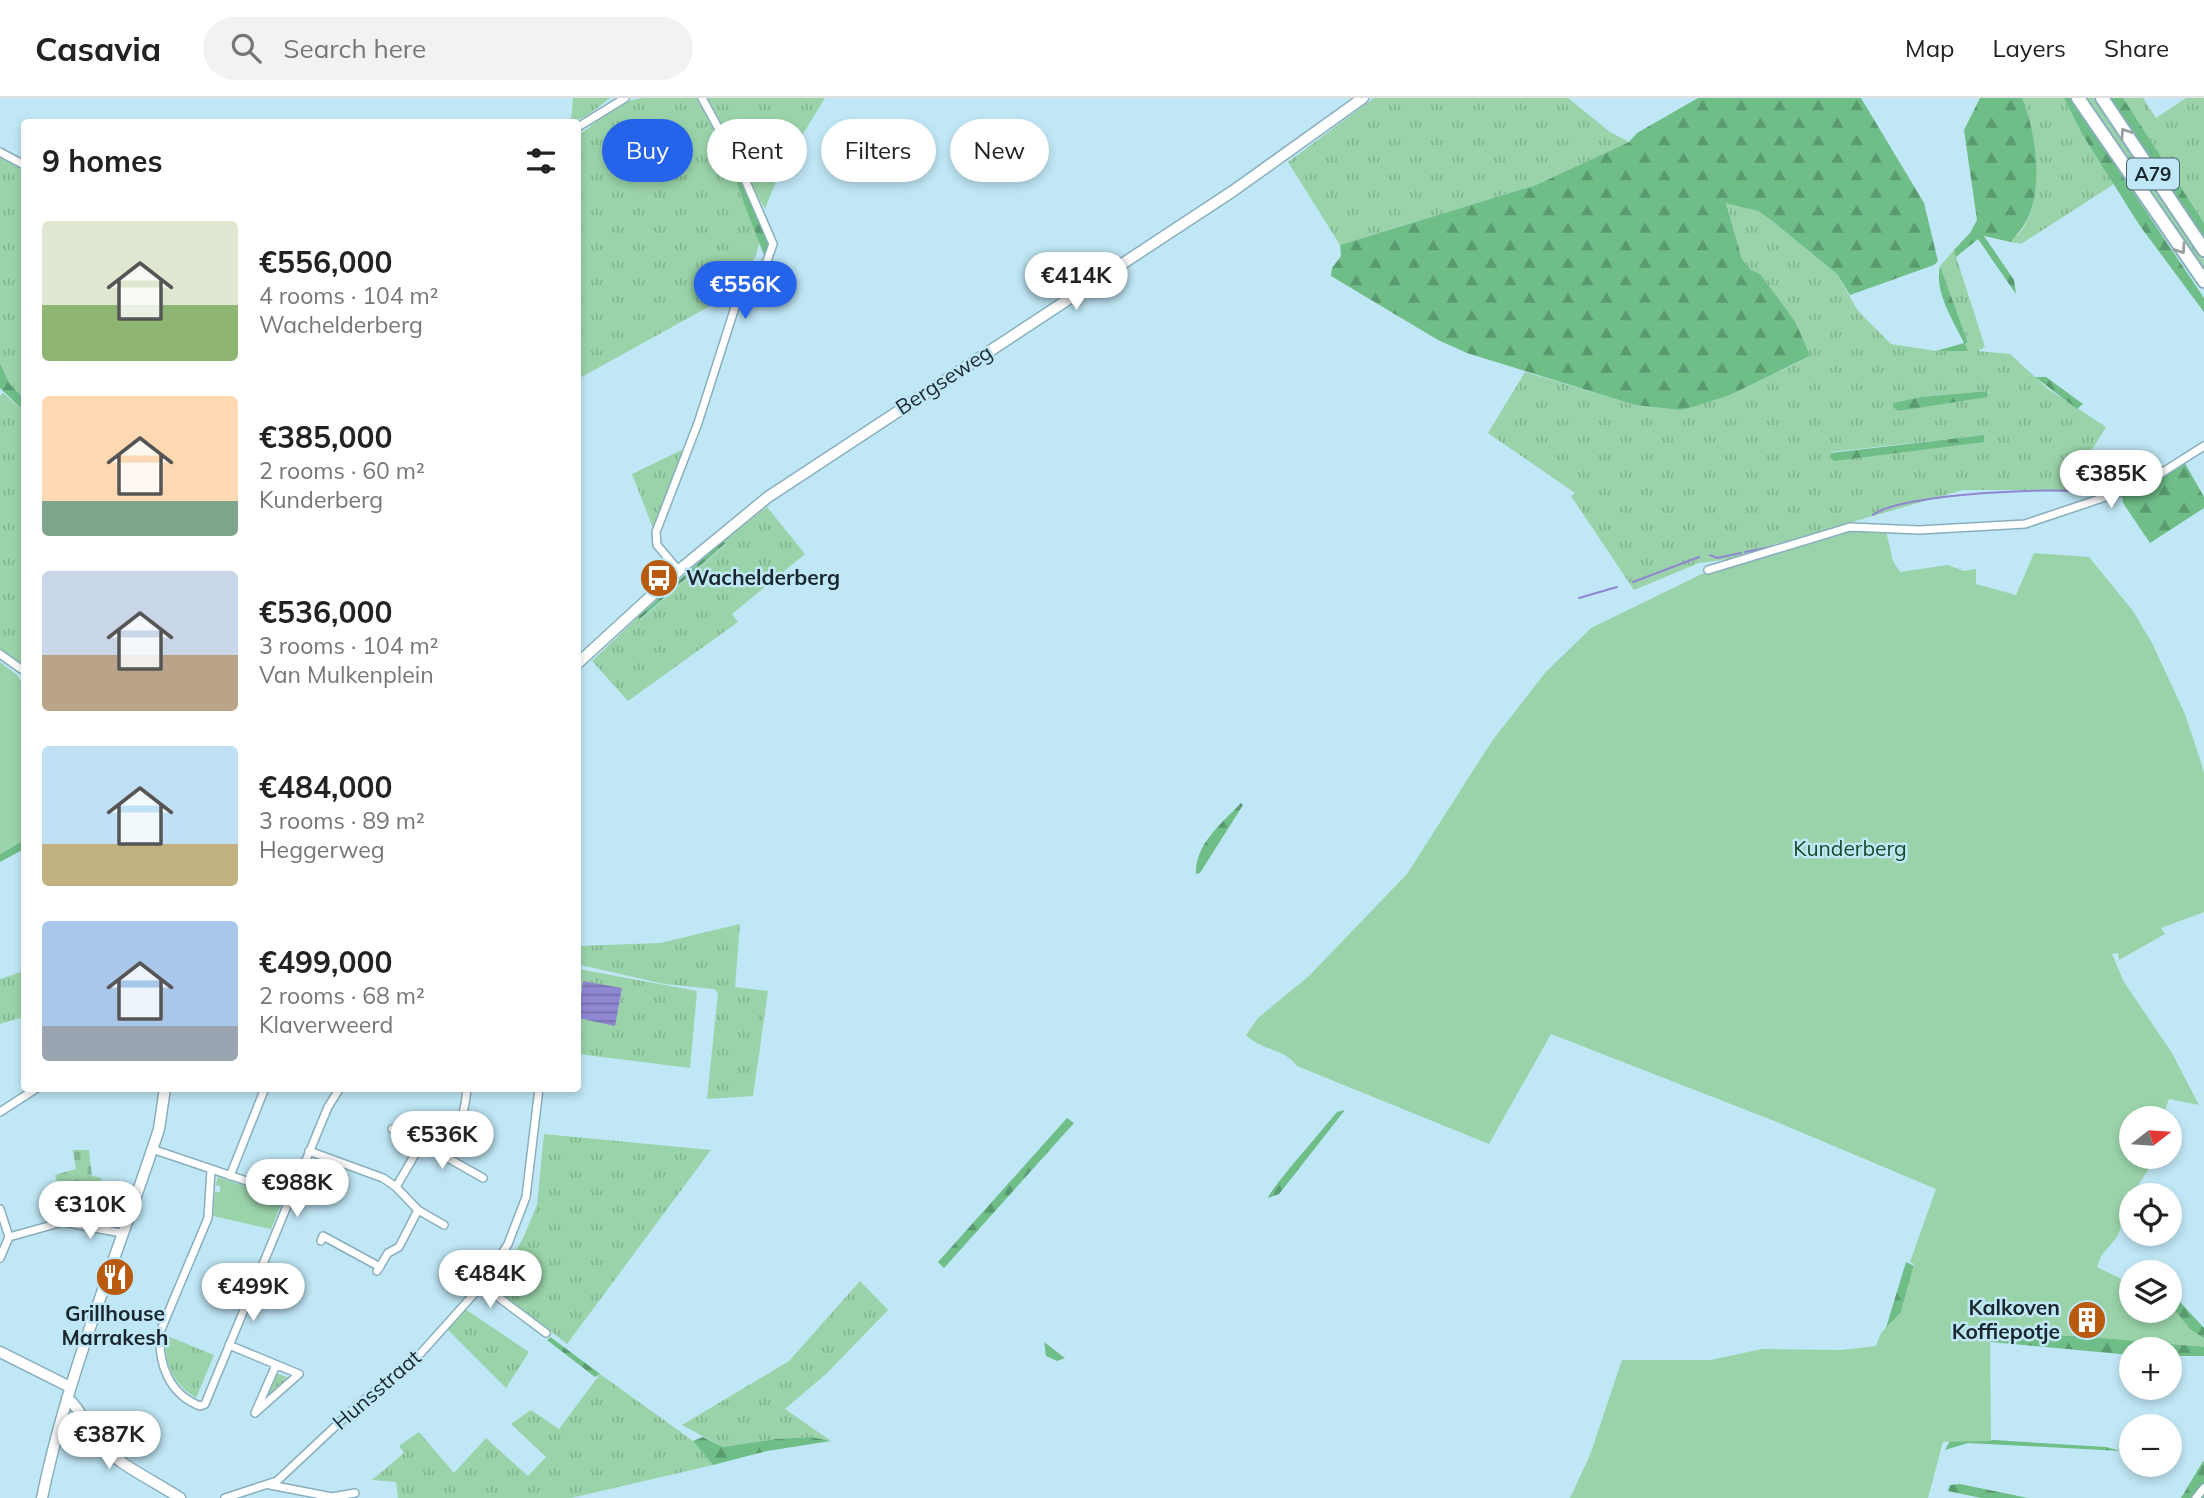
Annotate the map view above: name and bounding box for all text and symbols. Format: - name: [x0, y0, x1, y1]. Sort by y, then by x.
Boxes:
- search box: [203, 17, 693, 80]
- text: Casavia: [35, 28, 161, 69]
- icon: search: [227, 29, 265, 67]
- text: Search here: [283, 32, 426, 65]
- text: Map: [1905, 33, 1954, 63]
- text: Layers: [1992, 33, 2066, 63]
- text: Share: [2104, 33, 2169, 63]
- chip: Buy: [602, 119, 693, 182]
- chip: Rent: [707, 119, 807, 182]
- chip: Filters: [821, 119, 936, 182]
- chip: New: [950, 119, 1049, 182]
- one-way arrow: [2120, 127, 2133, 140]
- text: 9 homes: [42, 142, 163, 180]
- icon: filters: [522, 142, 560, 180]
- road number: A79: [2127, 158, 2179, 190]
- one-way arrow: [2173, 241, 2185, 254]
- text: €556,000: [259, 243, 392, 281]
- icon: home: [98, 249, 182, 333]
- pin: €414K: [1027, 252, 1125, 312]
- text: €414K: [1041, 260, 1111, 289]
- pin: €556K: [696, 262, 794, 321]
- text: €556K: [710, 269, 780, 298]
- text: 4 rooms · 104 m²: [259, 281, 439, 310]
- text: Wachelderberg: [259, 310, 423, 339]
- street label: Bergseweg: [890, 338, 997, 420]
- text: €385,000: [259, 418, 392, 456]
- icon: home: [98, 424, 182, 508]
- pin: €385K: [2062, 450, 2160, 510]
- text: 2 rooms · 60 m²: [259, 456, 425, 485]
- text: €385K: [2076, 458, 2146, 487]
- text: Kunderberg: [259, 485, 383, 514]
- bus stop icon: Wachelderberg: [638, 557, 680, 599]
- place label: Wachelderberg: [686, 564, 840, 590]
- text: €536,000: [259, 593, 392, 631]
- icon: home: [98, 599, 182, 683]
- text: 3 rooms · 104 m²: [259, 631, 439, 660]
- text: Van Mulkenplein: [259, 660, 434, 689]
- text: €484,000: [259, 768, 392, 806]
- icon: home: [98, 774, 182, 858]
- text: 3 rooms · 89 m²: [259, 806, 425, 835]
- text: Heggerweg: [259, 835, 385, 864]
- park label: Kunderberg: [1793, 835, 1907, 861]
- text: €499,000: [259, 943, 392, 981]
- icon: home: [98, 949, 182, 1033]
- text: 2 rooms · 68 m²: [259, 981, 425, 1010]
- text: Klaverweerd: [259, 1010, 393, 1039]
- north arrow: [2119, 1106, 2182, 1169]
- map controls: [2119, 1106, 2182, 1477]
- pin: €536K: [393, 1112, 491, 1171]
- text: €536K: [407, 1119, 477, 1148]
- pin: €988K: [248, 1160, 346, 1219]
- text: €988K: [262, 1167, 332, 1196]
- pin: €310K: [41, 1182, 139, 1241]
- button: locate: [2119, 1183, 2182, 1246]
- text: €310K: [55, 1189, 125, 1218]
- pin: €484K: [441, 1250, 539, 1310]
- restaurant icon: Grillhouse Marrakesh: [94, 1256, 136, 1298]
- text: €484K: [455, 1258, 525, 1287]
- button: layers: [2119, 1260, 2182, 1323]
- pin: €499K: [204, 1264, 302, 1323]
- text: €499K: [218, 1271, 288, 1300]
- place label: Kalkoven Koffiepotje: [1952, 1294, 2060, 1344]
- building icon: Kalkoven Koffiepotje: [2066, 1299, 2108, 1341]
- place label: Grillhouse Marrakesh: [62, 1300, 168, 1350]
- button: +: [2119, 1337, 2182, 1400]
- street label: Hunsstraat: [327, 1344, 426, 1435]
- pin: €387K: [60, 1412, 158, 1471]
- button: −: [2119, 1414, 2182, 1477]
- text: €387K: [74, 1419, 144, 1448]

